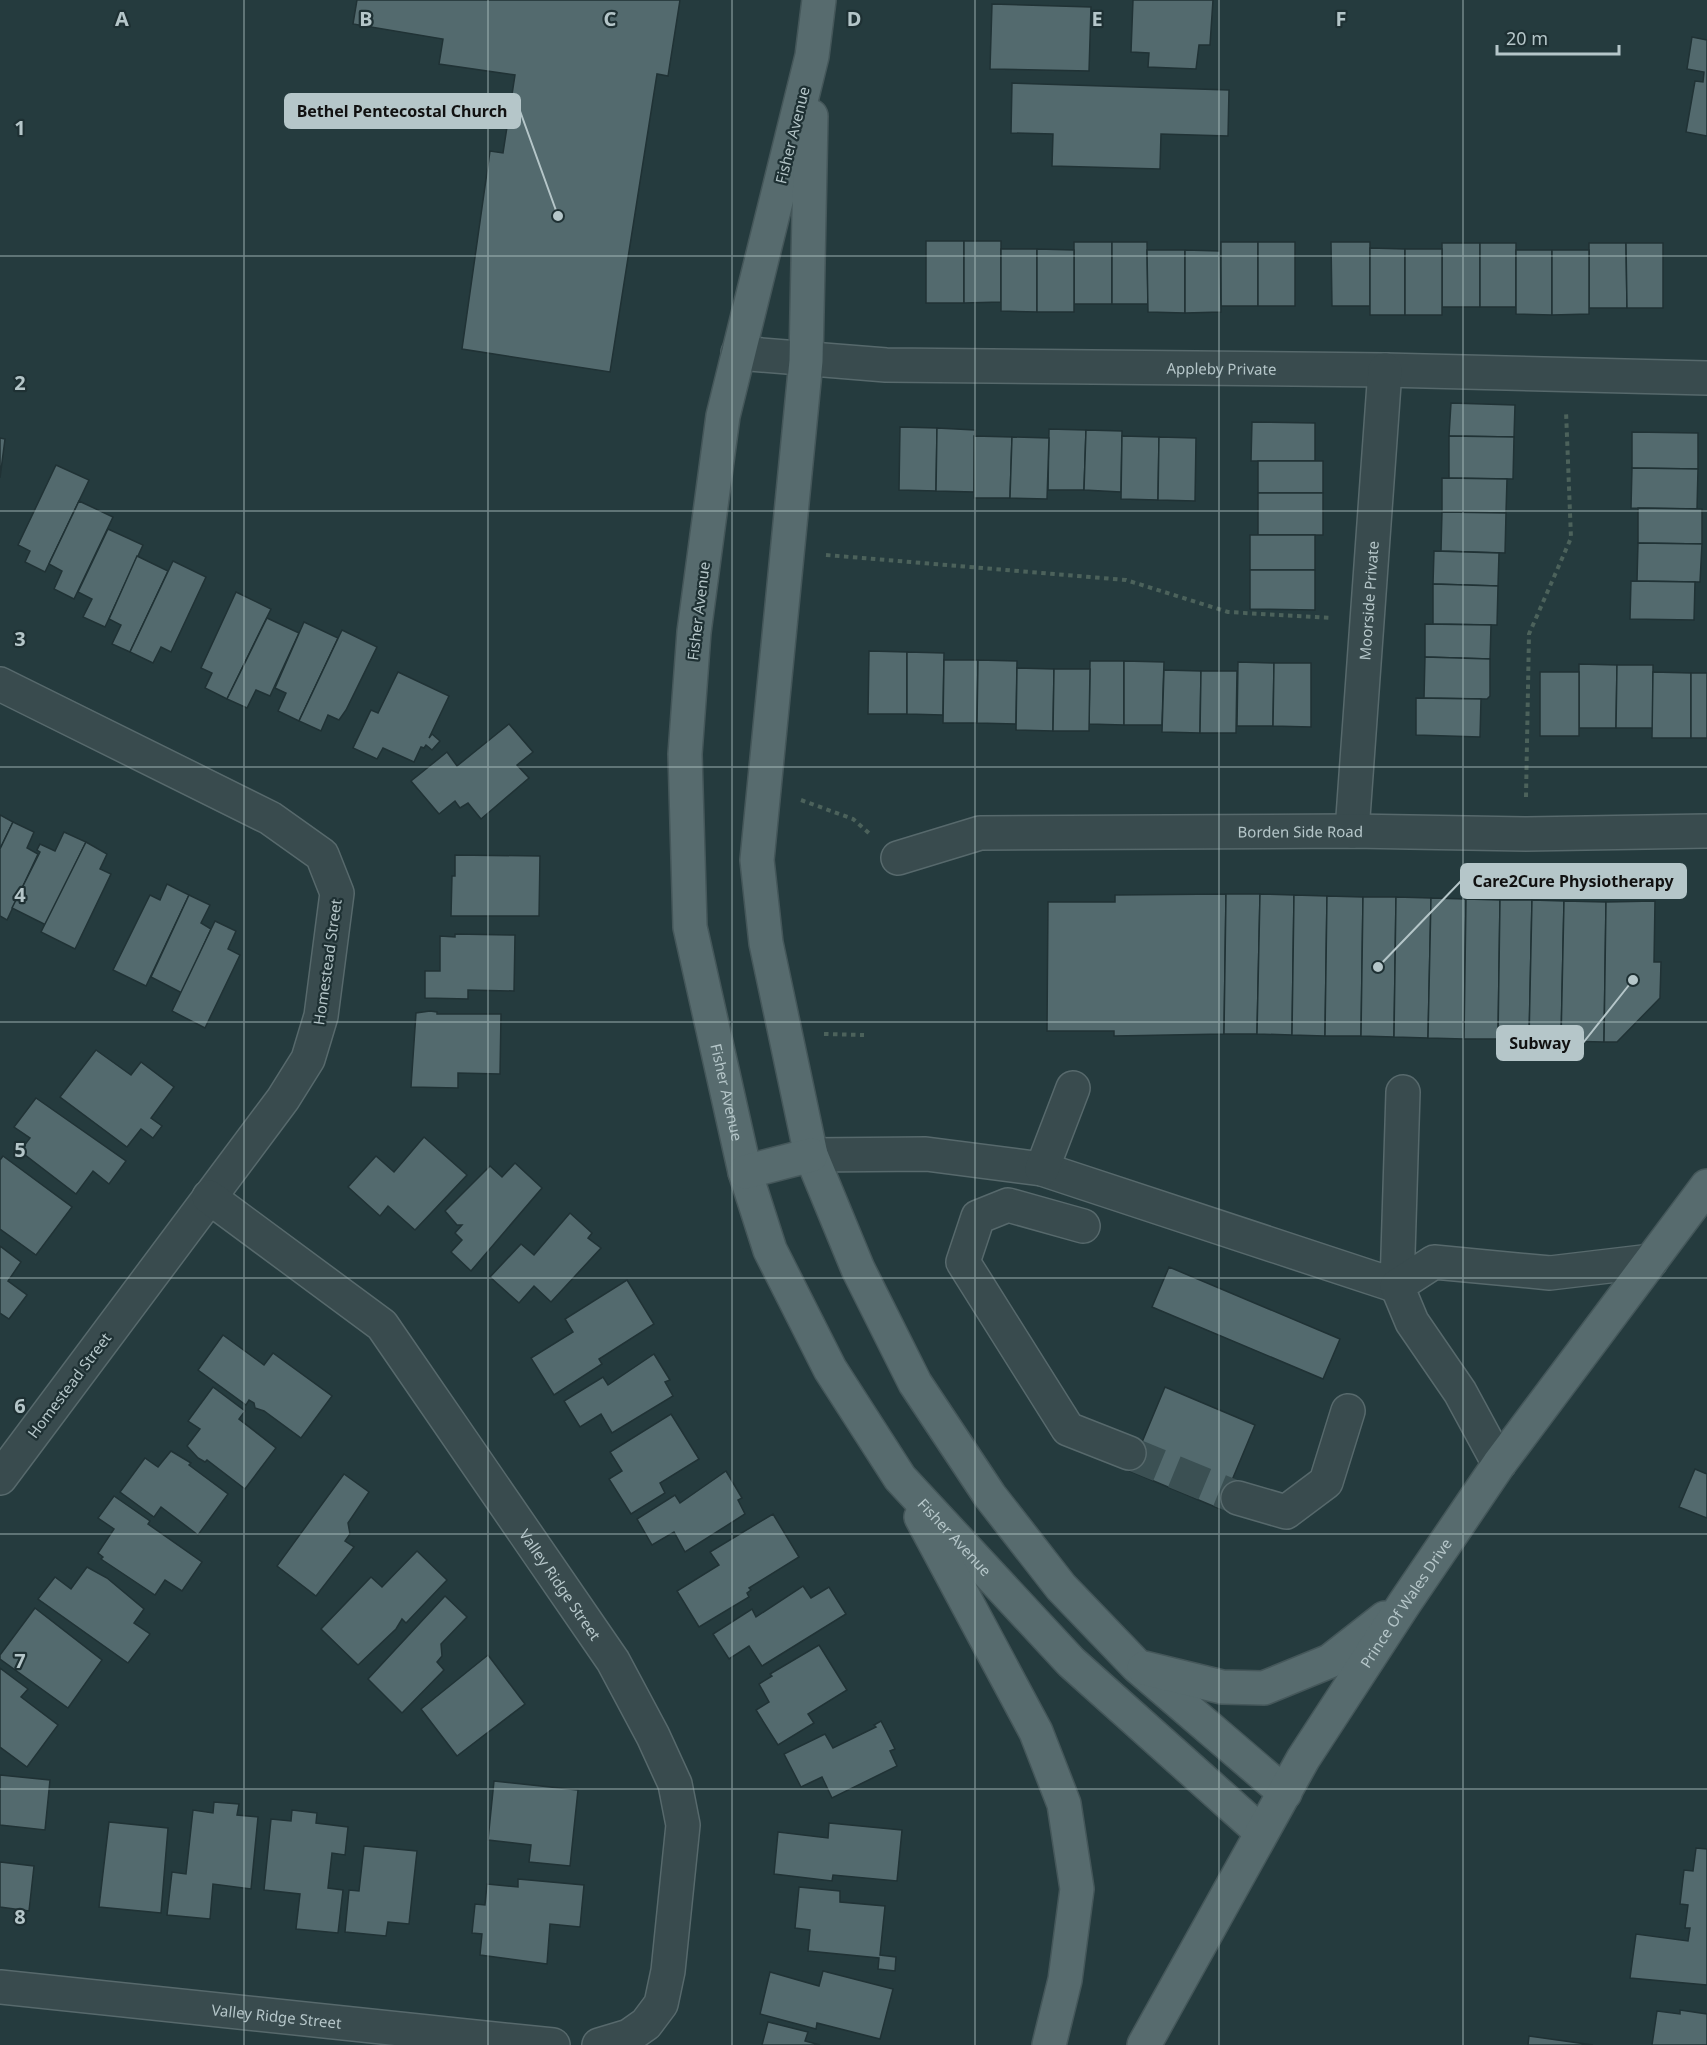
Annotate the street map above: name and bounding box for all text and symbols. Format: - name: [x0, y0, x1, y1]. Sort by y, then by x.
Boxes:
- text: A: [115, 5, 129, 32]
- text: B: [359, 5, 373, 32]
- text: C: [604, 5, 617, 32]
- text: D: [847, 5, 861, 32]
- text: E: [1091, 5, 1103, 32]
- text: F: [1336, 5, 1346, 32]
- scale bar: [1497, 18, 1618, 56]
- text: 20 m: [1506, 26, 1548, 50]
- street label: Fisher Avenue: [770, 84, 814, 186]
- callout: Bethel Pentecostal Church: [285, 94, 520, 128]
- text: Bethel Pentecostal Church: [297, 100, 507, 122]
- text: 1: [14, 114, 26, 141]
- street label: Appleby Private: [1166, 358, 1277, 379]
- text: 2: [14, 369, 26, 396]
- street label: Moorside Private: [1354, 540, 1383, 661]
- street label: Fisher Avenue: [682, 560, 714, 662]
- text: 3: [14, 625, 26, 652]
- street label: Borden Side Road: [1237, 821, 1363, 842]
- callout: Care2Cure Physiotherapy: [1461, 864, 1686, 898]
- text: Care2Cure Physiotherapy: [1472, 870, 1674, 892]
- text: 4: [14, 881, 26, 908]
- street label: Homestead Street: [308, 897, 346, 1026]
- callout: Subway: [1497, 1026, 1583, 1060]
- text: Subway: [1509, 1032, 1572, 1054]
- street label: Fisher Avenue: [706, 1042, 748, 1143]
- text: 5: [14, 1136, 26, 1163]
- street label: Homestead Street: [23, 1328, 116, 1442]
- text: 6: [14, 1392, 26, 1419]
- street label: Fisher Avenue: [914, 1494, 996, 1580]
- street label: Valley Ridge Street: [515, 1525, 606, 1644]
- street label: Prince Of Wales Drive: [1355, 1534, 1456, 1671]
- text: 7: [14, 1647, 26, 1674]
- text: 8: [14, 1903, 26, 1930]
- street label: Valley Ridge Street: [210, 1999, 343, 2033]

